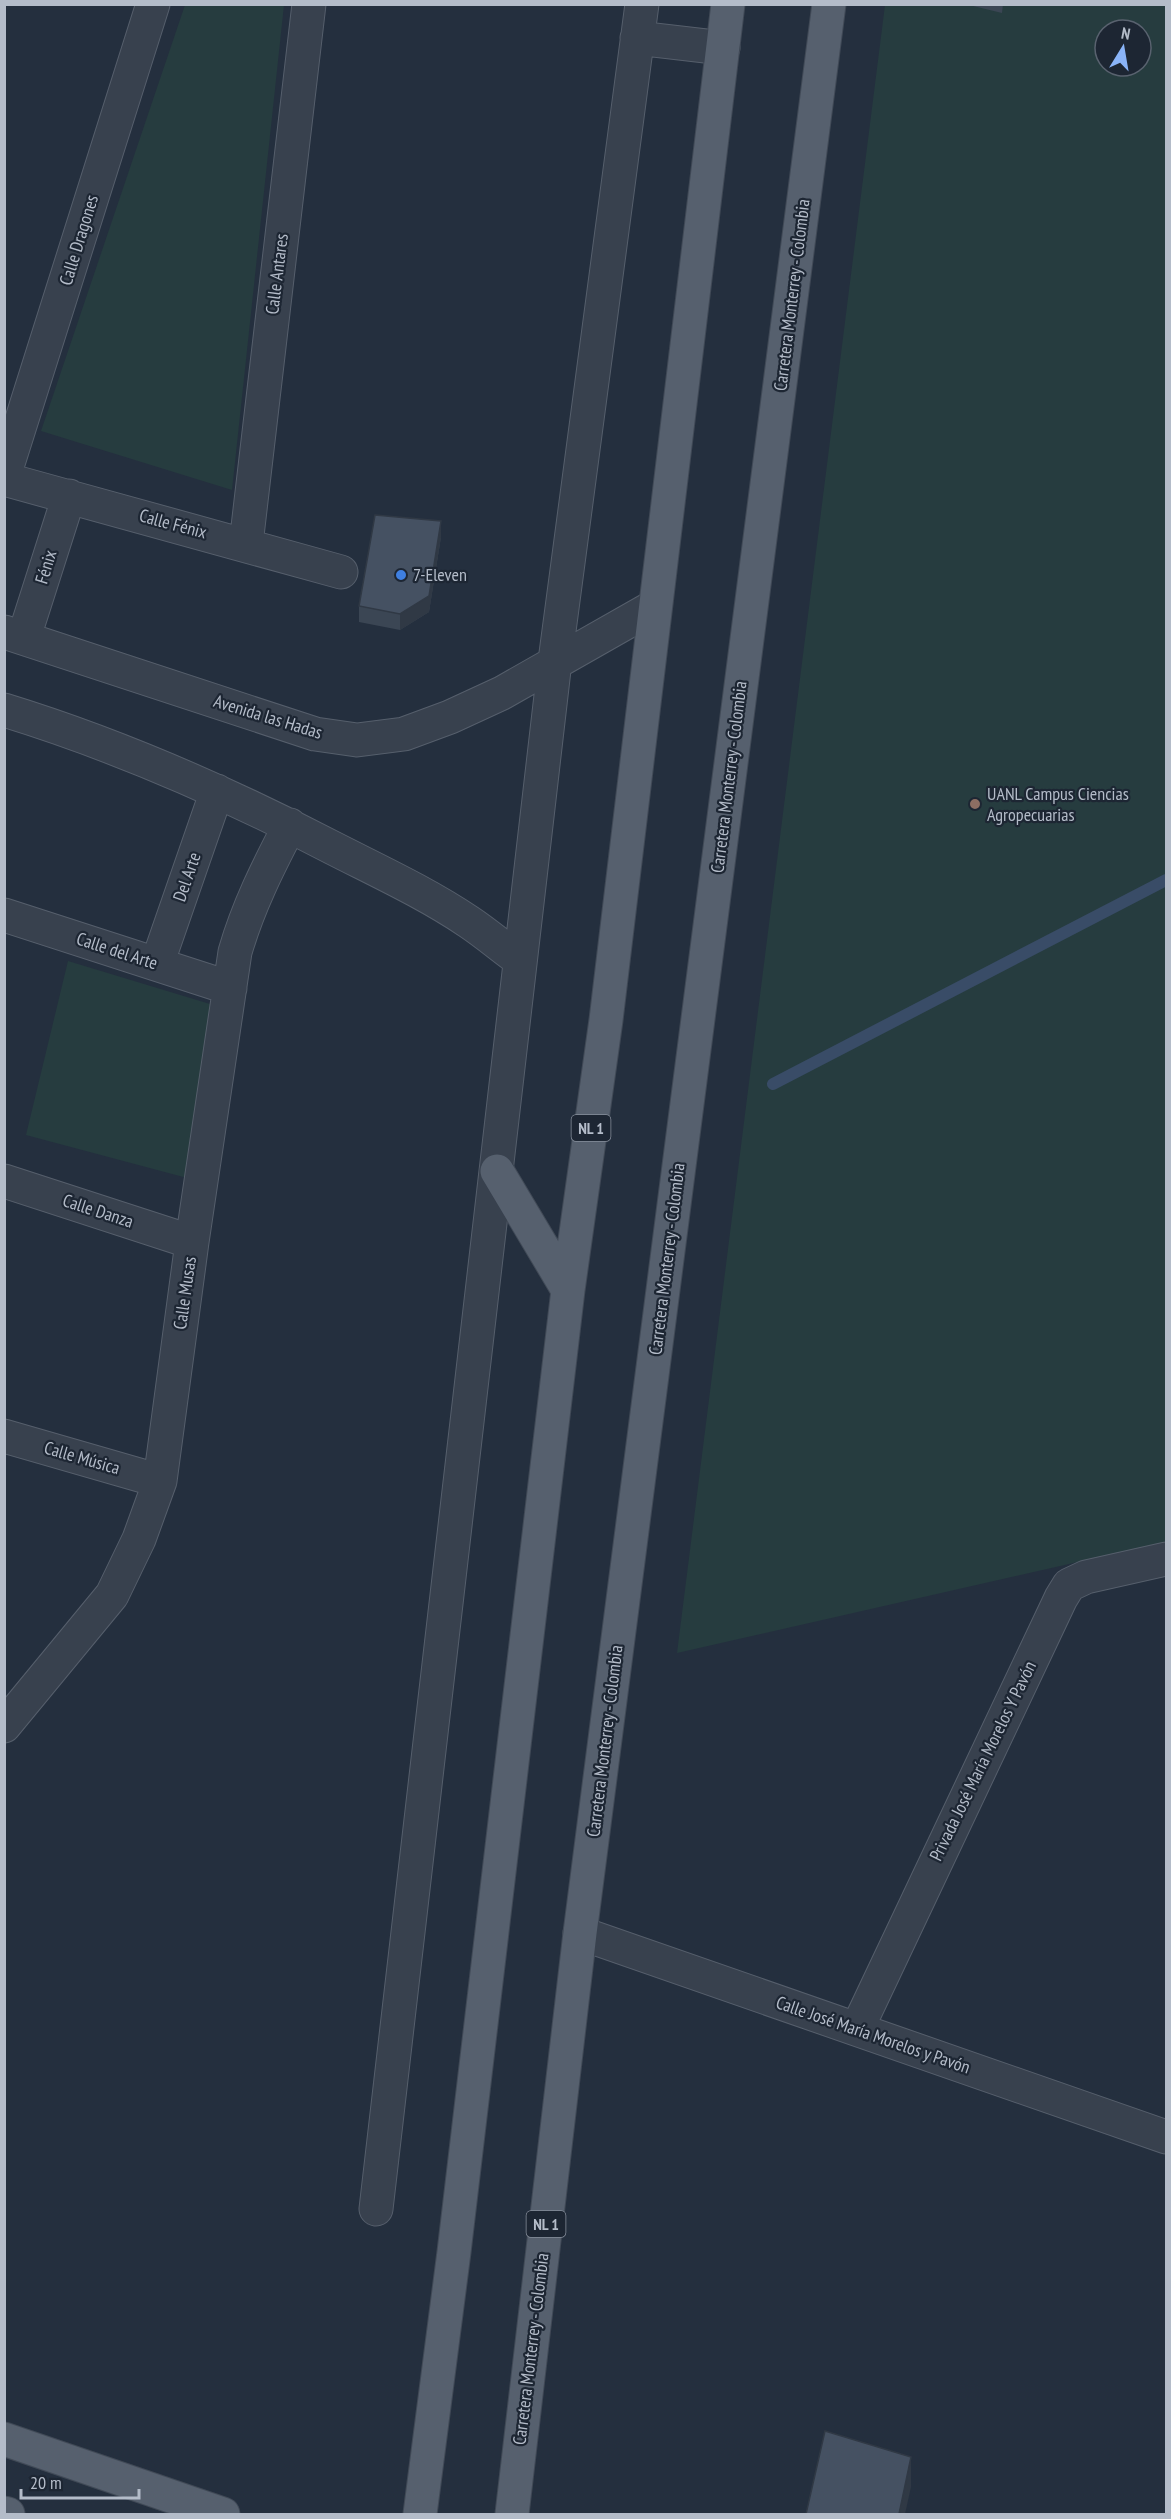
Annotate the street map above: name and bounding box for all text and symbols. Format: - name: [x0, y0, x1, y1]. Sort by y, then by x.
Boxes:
- north arrow: [1093, 18, 1153, 78]
- text: N: [1120, 23, 1132, 44]
- street label: Calle Dragones: [54, 192, 103, 288]
- street label: Carretera Monterrey - Colombia: [768, 198, 815, 392]
- street label: Calle Antares: [260, 232, 293, 316]
- street label: Calle Fénix: [137, 503, 210, 544]
- street label: Fénix: [30, 547, 62, 587]
- place label: 7-Eleven: [413, 563, 467, 586]
- marker: 7-Eleven: [394, 568, 408, 582]
- street label: Carretera Monterrey - Colombia: [705, 680, 752, 874]
- street label: Avenida las Hadas: [211, 689, 325, 744]
- place label: UANL Campus Ciencias Agropecuarias: [987, 782, 1129, 826]
- marker: UANL Campus Ciencias Agropecuarias: [968, 797, 982, 811]
- street label: Del Arte: [167, 849, 206, 904]
- street label: Calle del Arte: [74, 927, 161, 974]
- road number: NL 1: [572, 1115, 610, 1141]
- street label: Carretera Monterrey - Colombia: [643, 1162, 690, 1356]
- street label: Calle Danza: [60, 1188, 136, 1233]
- street label: Calle Musas: [168, 1255, 201, 1331]
- street label: Calle Música: [42, 1436, 123, 1479]
- street label: Carretera Monterrey - Colombia: [581, 1644, 628, 1838]
- street label: Privada José María Morelos Y Pavón: [924, 1657, 1041, 1865]
- street label: Calle José María Morelos y Pavón: [773, 1990, 973, 2079]
- road number: NL 1: [526, 2211, 566, 2237]
- street label: Carretera Monterrey - Colombia: [507, 2252, 554, 2446]
- scale bar: [21, 2462, 140, 2500]
- text: 20 m: [30, 2471, 62, 2494]

